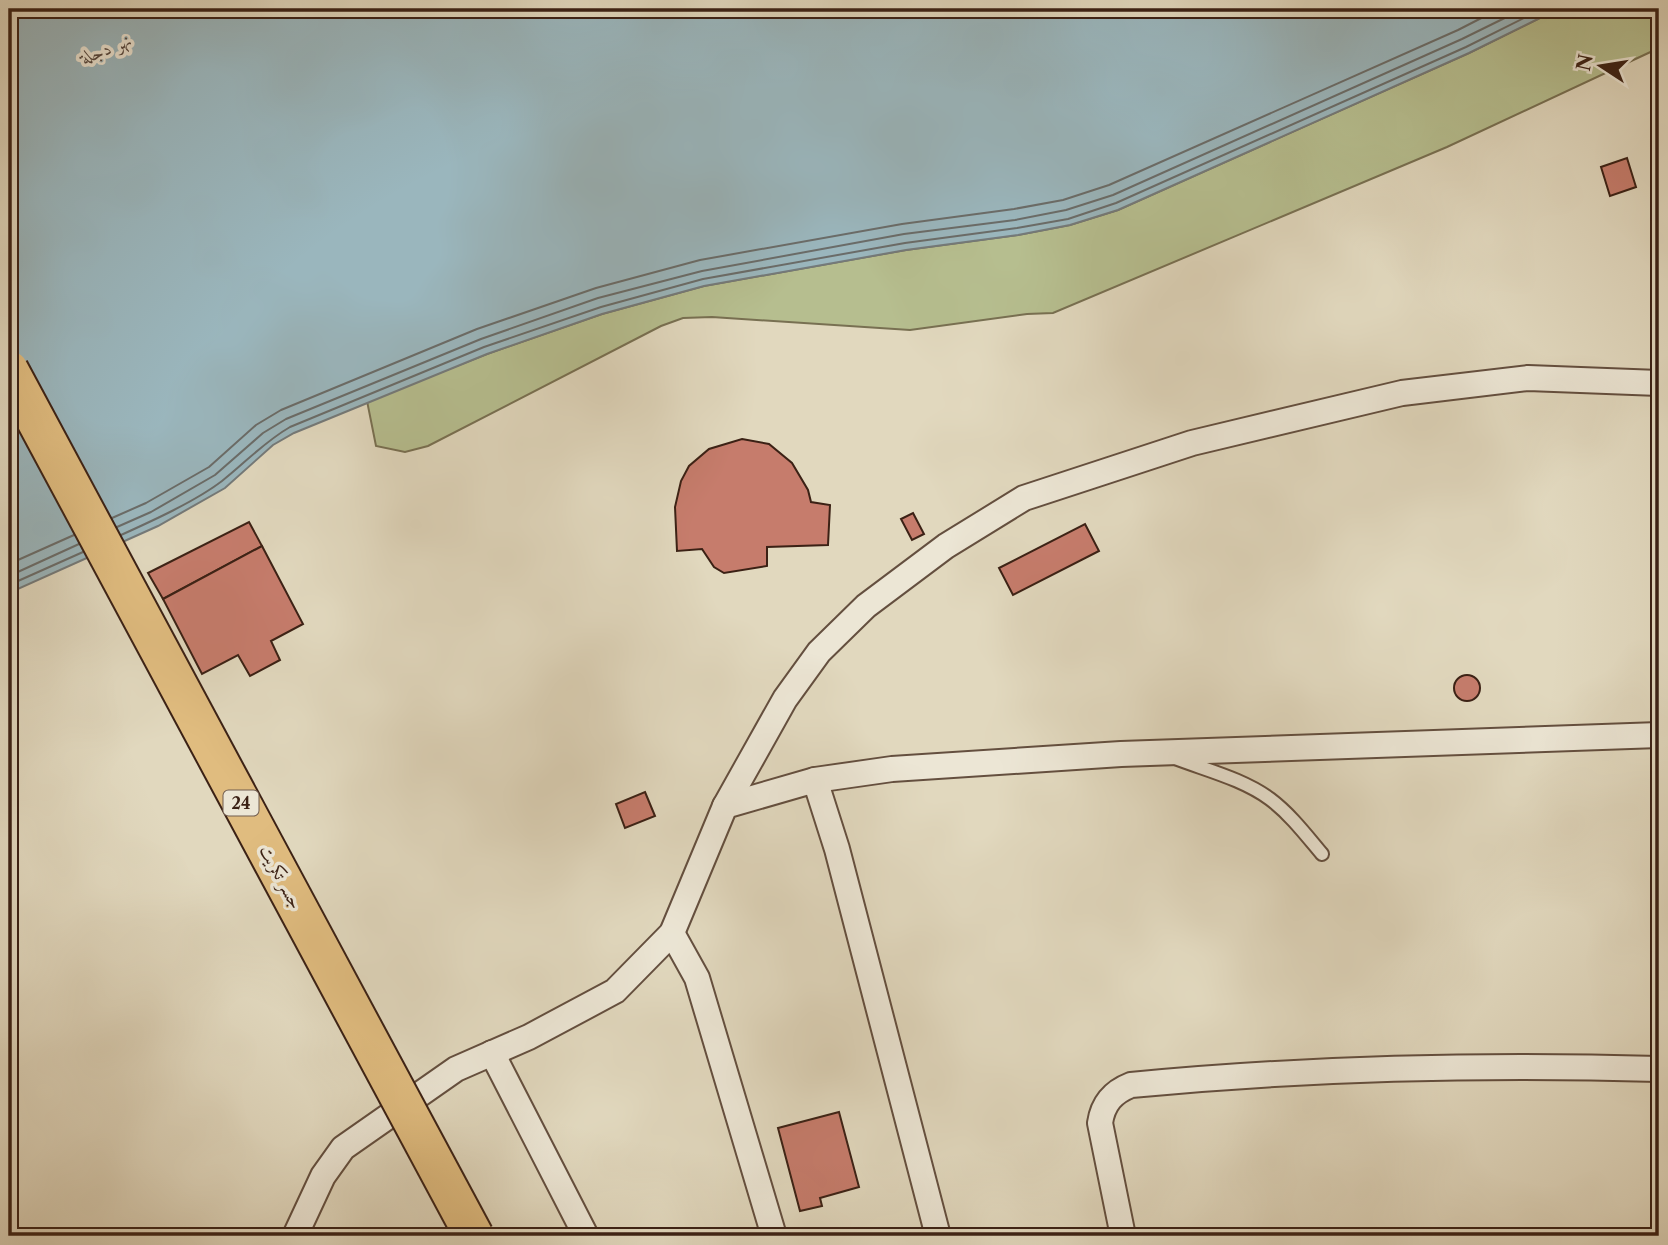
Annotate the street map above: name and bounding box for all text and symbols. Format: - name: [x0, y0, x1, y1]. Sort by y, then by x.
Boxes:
- water label: نهر دجلة: [74, 28, 136, 71]
- north arrow: [1566, 32, 1636, 102]
- text: N: [1572, 52, 1598, 73]
- road number: 24: [224, 790, 258, 816]
- street label: جسر تكريت: [254, 841, 307, 913]

